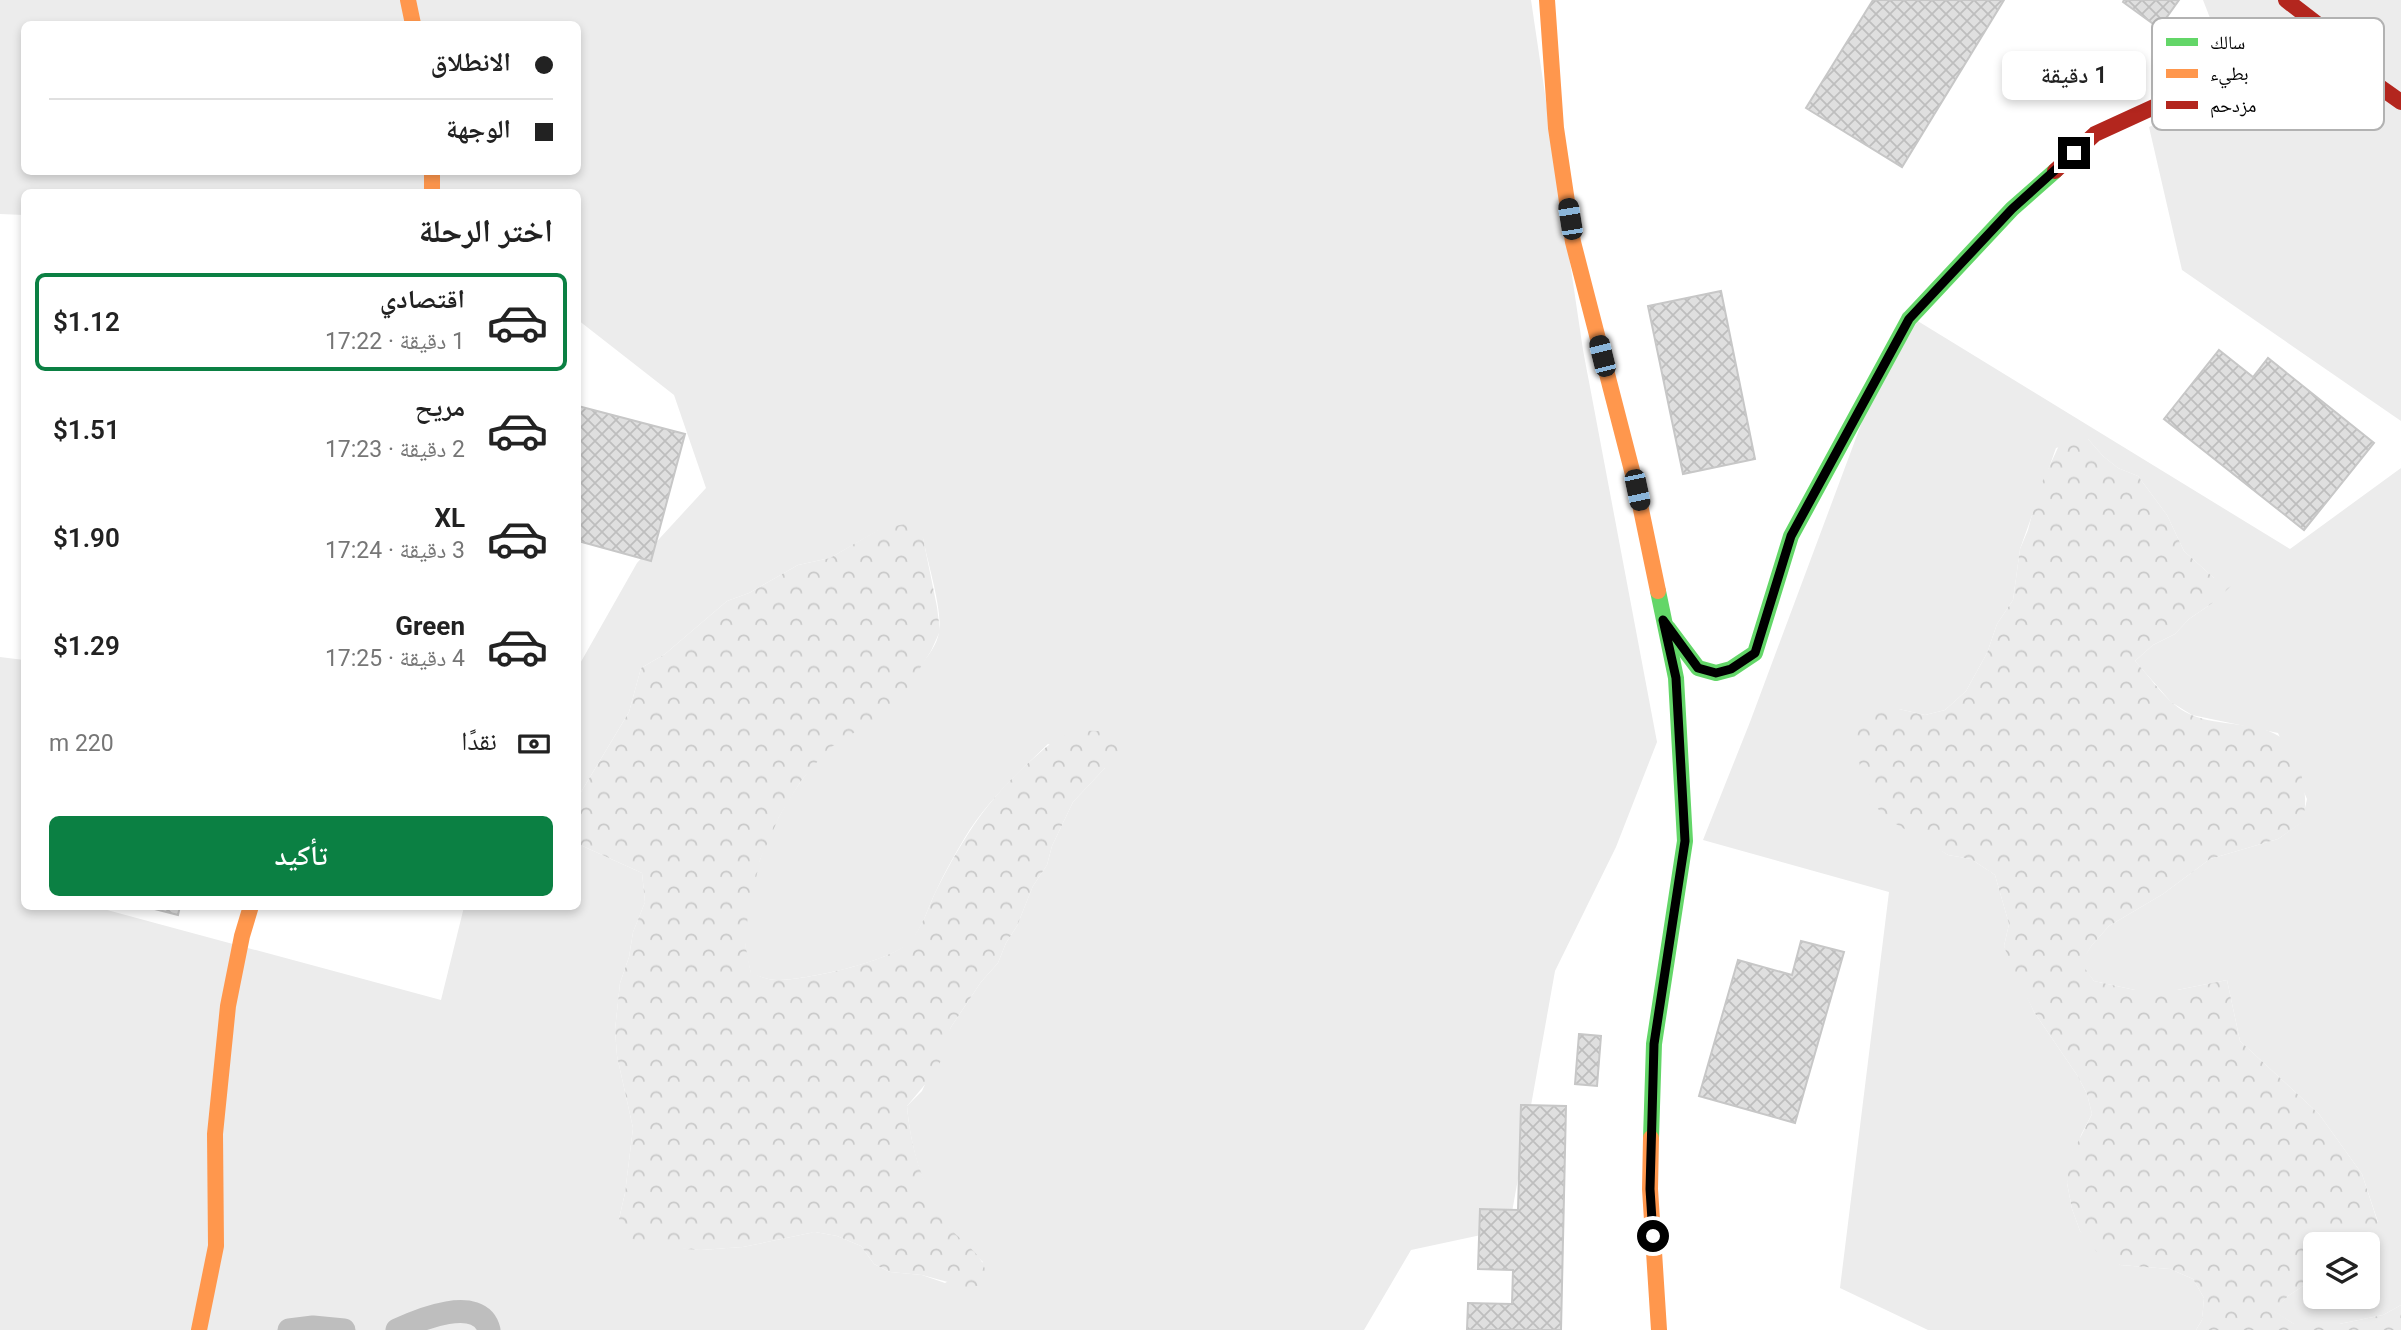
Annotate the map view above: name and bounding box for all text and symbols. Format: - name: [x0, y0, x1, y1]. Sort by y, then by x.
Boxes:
- legend: [2152, 18, 2384, 130]
- text: سالك: [2210, 31, 2245, 54]
- text: الانطلاق: [431, 47, 511, 77]
- callout: 1 دقيقة: [2002, 52, 2146, 100]
- text: 1 دقيقة: [2041, 62, 2107, 89]
- text: بطيء: [2210, 62, 2249, 89]
- text: مزدحم: [2210, 94, 2256, 118]
- text: الوجهة: [446, 114, 511, 144]
- route end: [2058, 137, 2090, 169]
- car: [1557, 197, 1584, 241]
- text: اختر الرحلة: [419, 212, 553, 250]
- text: اقتصادي: [380, 284, 465, 314]
- icon: car: [486, 291, 549, 354]
- text: $1.12: [53, 307, 120, 337]
- text: 1 دقيقة · 17:22: [325, 328, 465, 355]
- car: [1587, 333, 1618, 379]
- text: مريح: [415, 392, 465, 422]
- icon: car: [486, 399, 549, 462]
- text: $1.51: [53, 415, 120, 445]
- text: 2 دقيقة · 17:23: [325, 436, 465, 463]
- car: [1623, 467, 1652, 513]
- text: XL: [434, 503, 465, 533]
- icon: car: [486, 507, 549, 570]
- text: $1.90: [53, 523, 120, 553]
- text: 3 دقيقة · 17:24: [325, 537, 465, 564]
- text: Green: [395, 611, 465, 641]
- icon: car: [486, 615, 549, 678]
- text: $1.29: [53, 631, 120, 661]
- text: 4 دقيقة · 17:25: [325, 645, 465, 672]
- icon: cash: [515, 725, 553, 763]
- text: نقدًا: [461, 726, 497, 756]
- text: 220 m: [49, 730, 114, 757]
- button: تأكيد: [49, 816, 553, 896]
- route start: [1637, 1220, 1669, 1252]
- map controls: [2303, 1232, 2380, 1309]
- button: layers: [2303, 1232, 2380, 1309]

